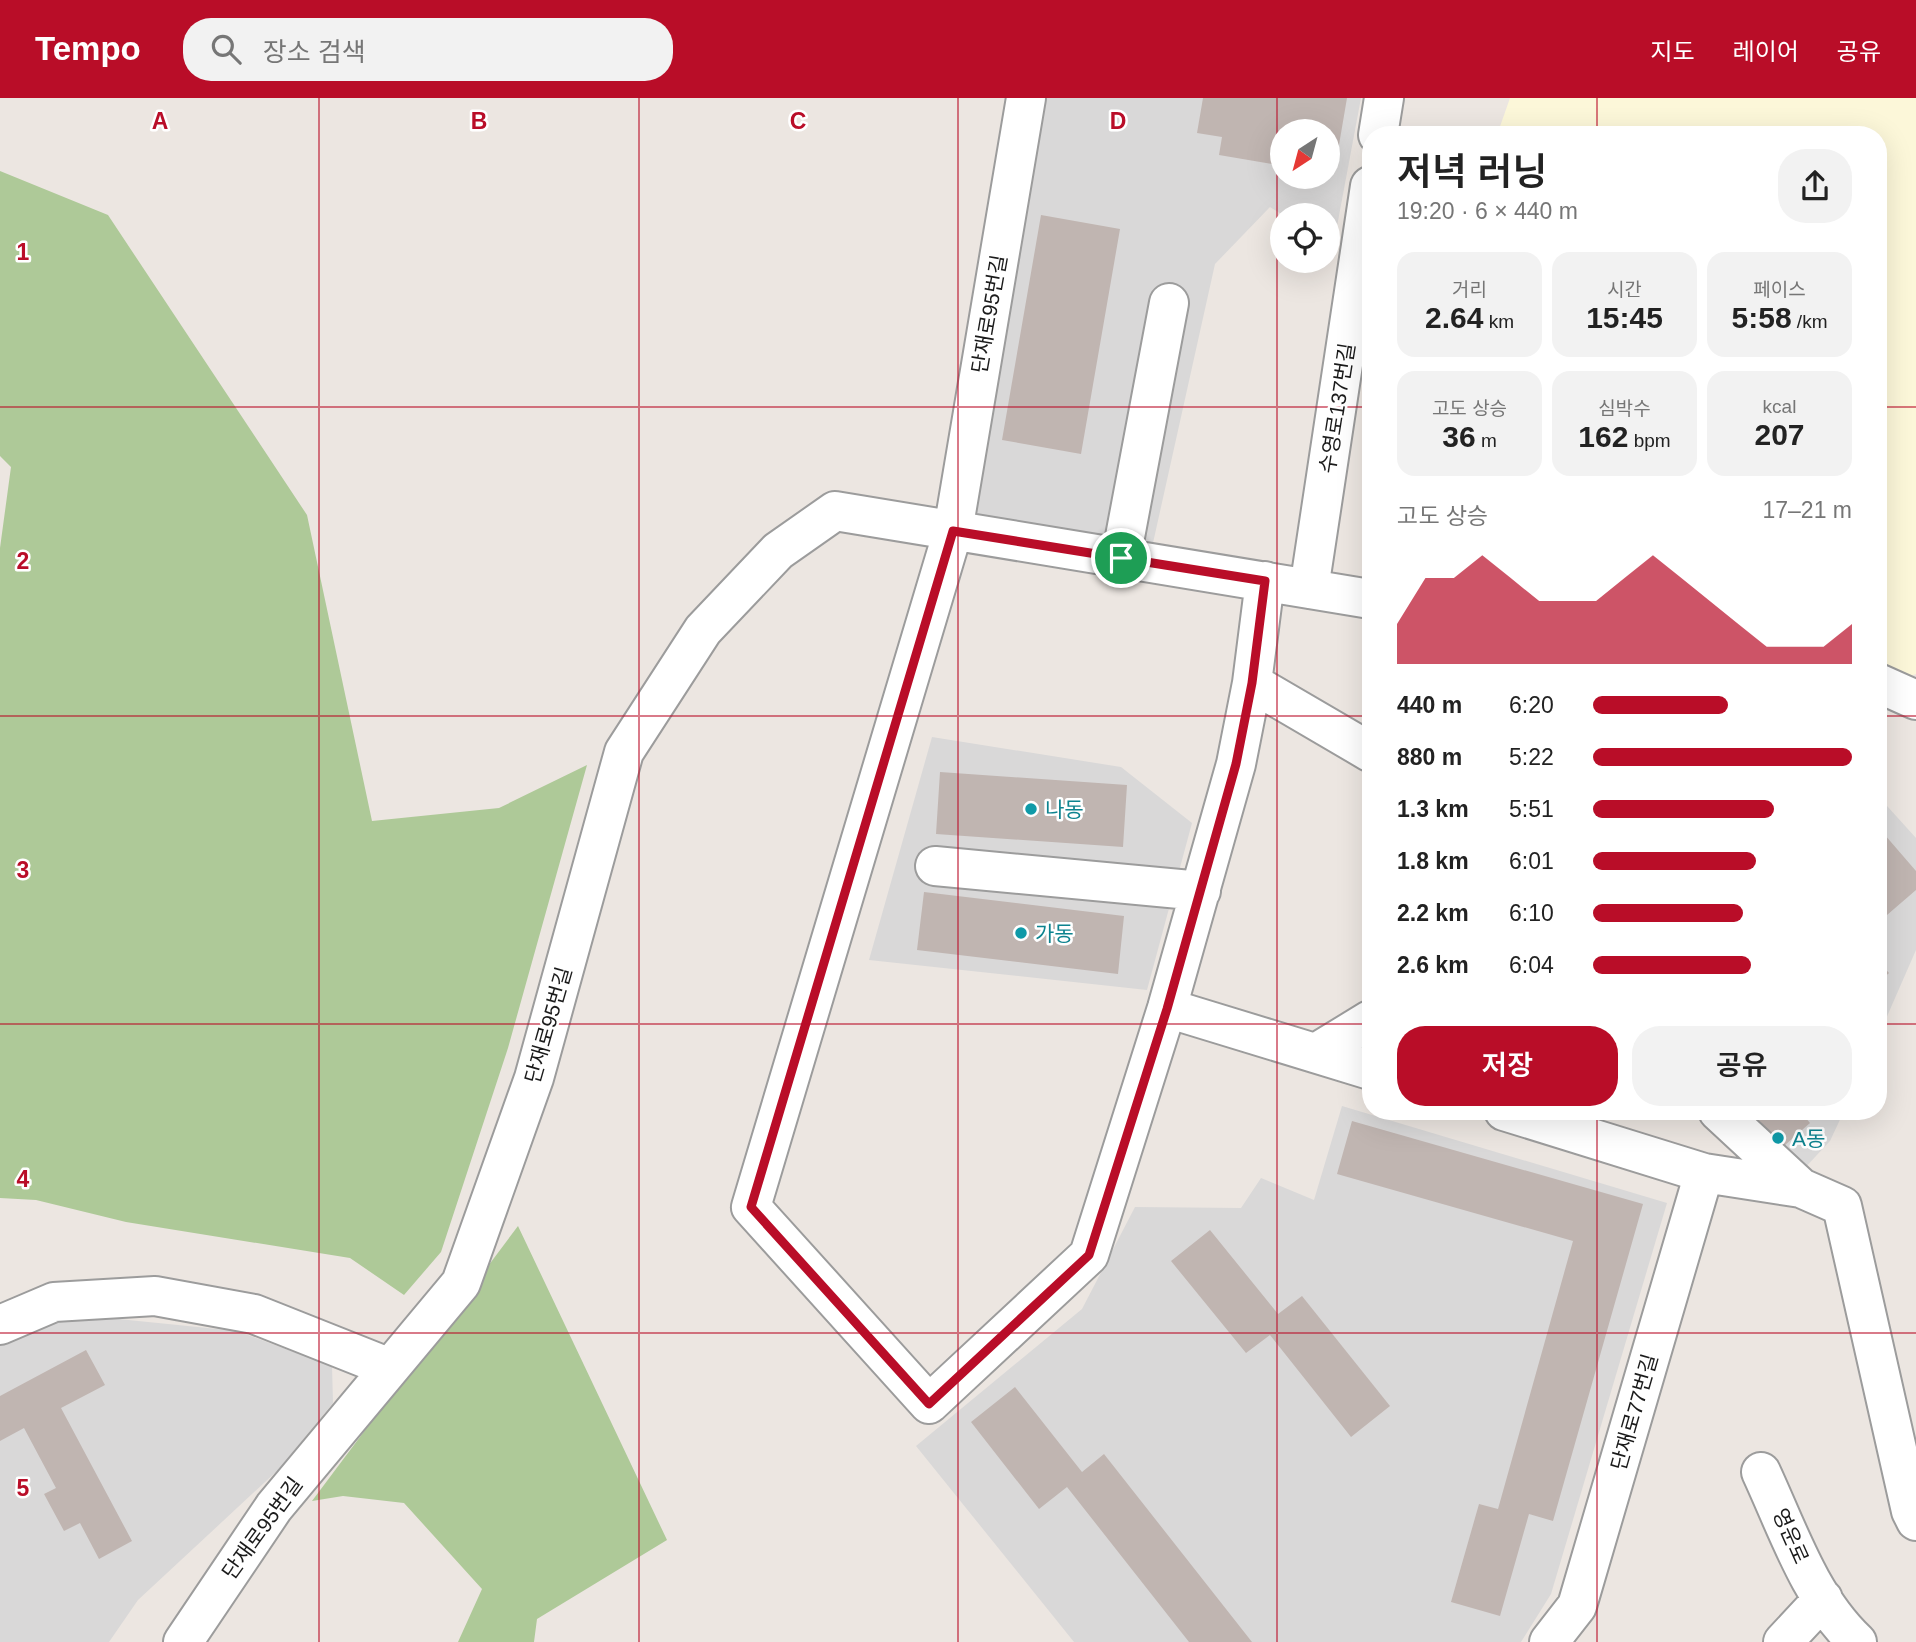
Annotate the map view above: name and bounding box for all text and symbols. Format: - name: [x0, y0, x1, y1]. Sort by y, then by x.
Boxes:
- search box: [183, 18, 673, 81]
- text: Tempo: [35, 30, 141, 67]
- icon: search: [207, 30, 245, 68]
- text: 장소 검색: [263, 37, 366, 67]
- text: 지도: [1650, 38, 1695, 65]
- text: 레이어: [1733, 38, 1799, 65]
- text: 공유: [1837, 38, 1881, 65]
- text: A: [152, 108, 168, 134]
- text: B: [471, 108, 487, 134]
- text: C: [790, 108, 806, 134]
- text: D: [1110, 108, 1126, 134]
- north arrow: [1270, 119, 1340, 189]
- map controls: [1270, 119, 1340, 273]
- button: share: [1778, 149, 1852, 223]
- text: 저녁 러닝: [1397, 151, 1547, 193]
- text: 19:20 · 6 × 440 m: [1397, 198, 1578, 224]
- button: locate: [1270, 203, 1340, 273]
- text: 1: [17, 239, 30, 265]
- street label: 단재로95번길: [967, 253, 1011, 375]
- text: 거리: [1452, 279, 1487, 300]
- text: 시간: [1607, 279, 1642, 300]
- text: 페이스: [1753, 279, 1806, 300]
- text: 2.64: [1425, 301, 1483, 334]
- text: 15:45: [1586, 301, 1663, 334]
- text: 5:58: [1732, 301, 1792, 334]
- text: km: [1483, 311, 1514, 332]
- text: /km: [1792, 311, 1827, 332]
- street label: 수영로137번길: [1315, 341, 1359, 475]
- text: kcal: [1763, 396, 1796, 417]
- text: 고도 상승: [1432, 398, 1507, 419]
- text: 심박수: [1598, 398, 1651, 419]
- text: 207: [1754, 418, 1805, 451]
- text: 36: [1442, 420, 1476, 453]
- text: 162: [1578, 420, 1628, 453]
- text: m: [1476, 430, 1497, 451]
- text: bpm: [1628, 430, 1671, 451]
- text: 17–21 m: [1762, 497, 1852, 523]
- text: 고도 상승: [1397, 503, 1488, 529]
- pin: [1091, 528, 1151, 588]
- icon: arrive: [1102, 539, 1140, 577]
- text: 2: [17, 548, 29, 574]
- text: 440 m: [1397, 692, 1462, 718]
- text: 6:20: [1509, 692, 1554, 718]
- text: 880 m: [1397, 744, 1462, 770]
- text: 5:22: [1509, 744, 1554, 770]
- text: 1.3 km: [1397, 796, 1469, 822]
- text: 5:51: [1509, 796, 1554, 822]
- place label: 나동: [1045, 798, 1084, 821]
- marker: 나동: [1023, 801, 1039, 817]
- text: 1.8 km: [1397, 848, 1469, 874]
- text: 6:01: [1509, 848, 1554, 874]
- text: 3: [17, 857, 29, 883]
- text: 2.2 km: [1397, 900, 1469, 926]
- text: 6:10: [1509, 900, 1554, 926]
- place label: 가동: [1035, 922, 1074, 945]
- marker: 가동: [1013, 925, 1029, 941]
- text: 2.6 km: [1397, 952, 1469, 978]
- text: 6:04: [1509, 952, 1554, 978]
- street label: 단재로95번길: [520, 964, 576, 1086]
- button: 저장: [1397, 1026, 1618, 1106]
- button: 공유: [1632, 1026, 1852, 1106]
- place label: A동: [1792, 1127, 1825, 1150]
- marker: A동: [1770, 1130, 1786, 1146]
- text: 4: [17, 1166, 30, 1192]
- street label: 단재로77번길: [1606, 1351, 1662, 1473]
- street label: 단재로95번길: [217, 1473, 307, 1583]
- text: 5: [17, 1475, 30, 1501]
- street label: 영운로: [1769, 1505, 1813, 1567]

